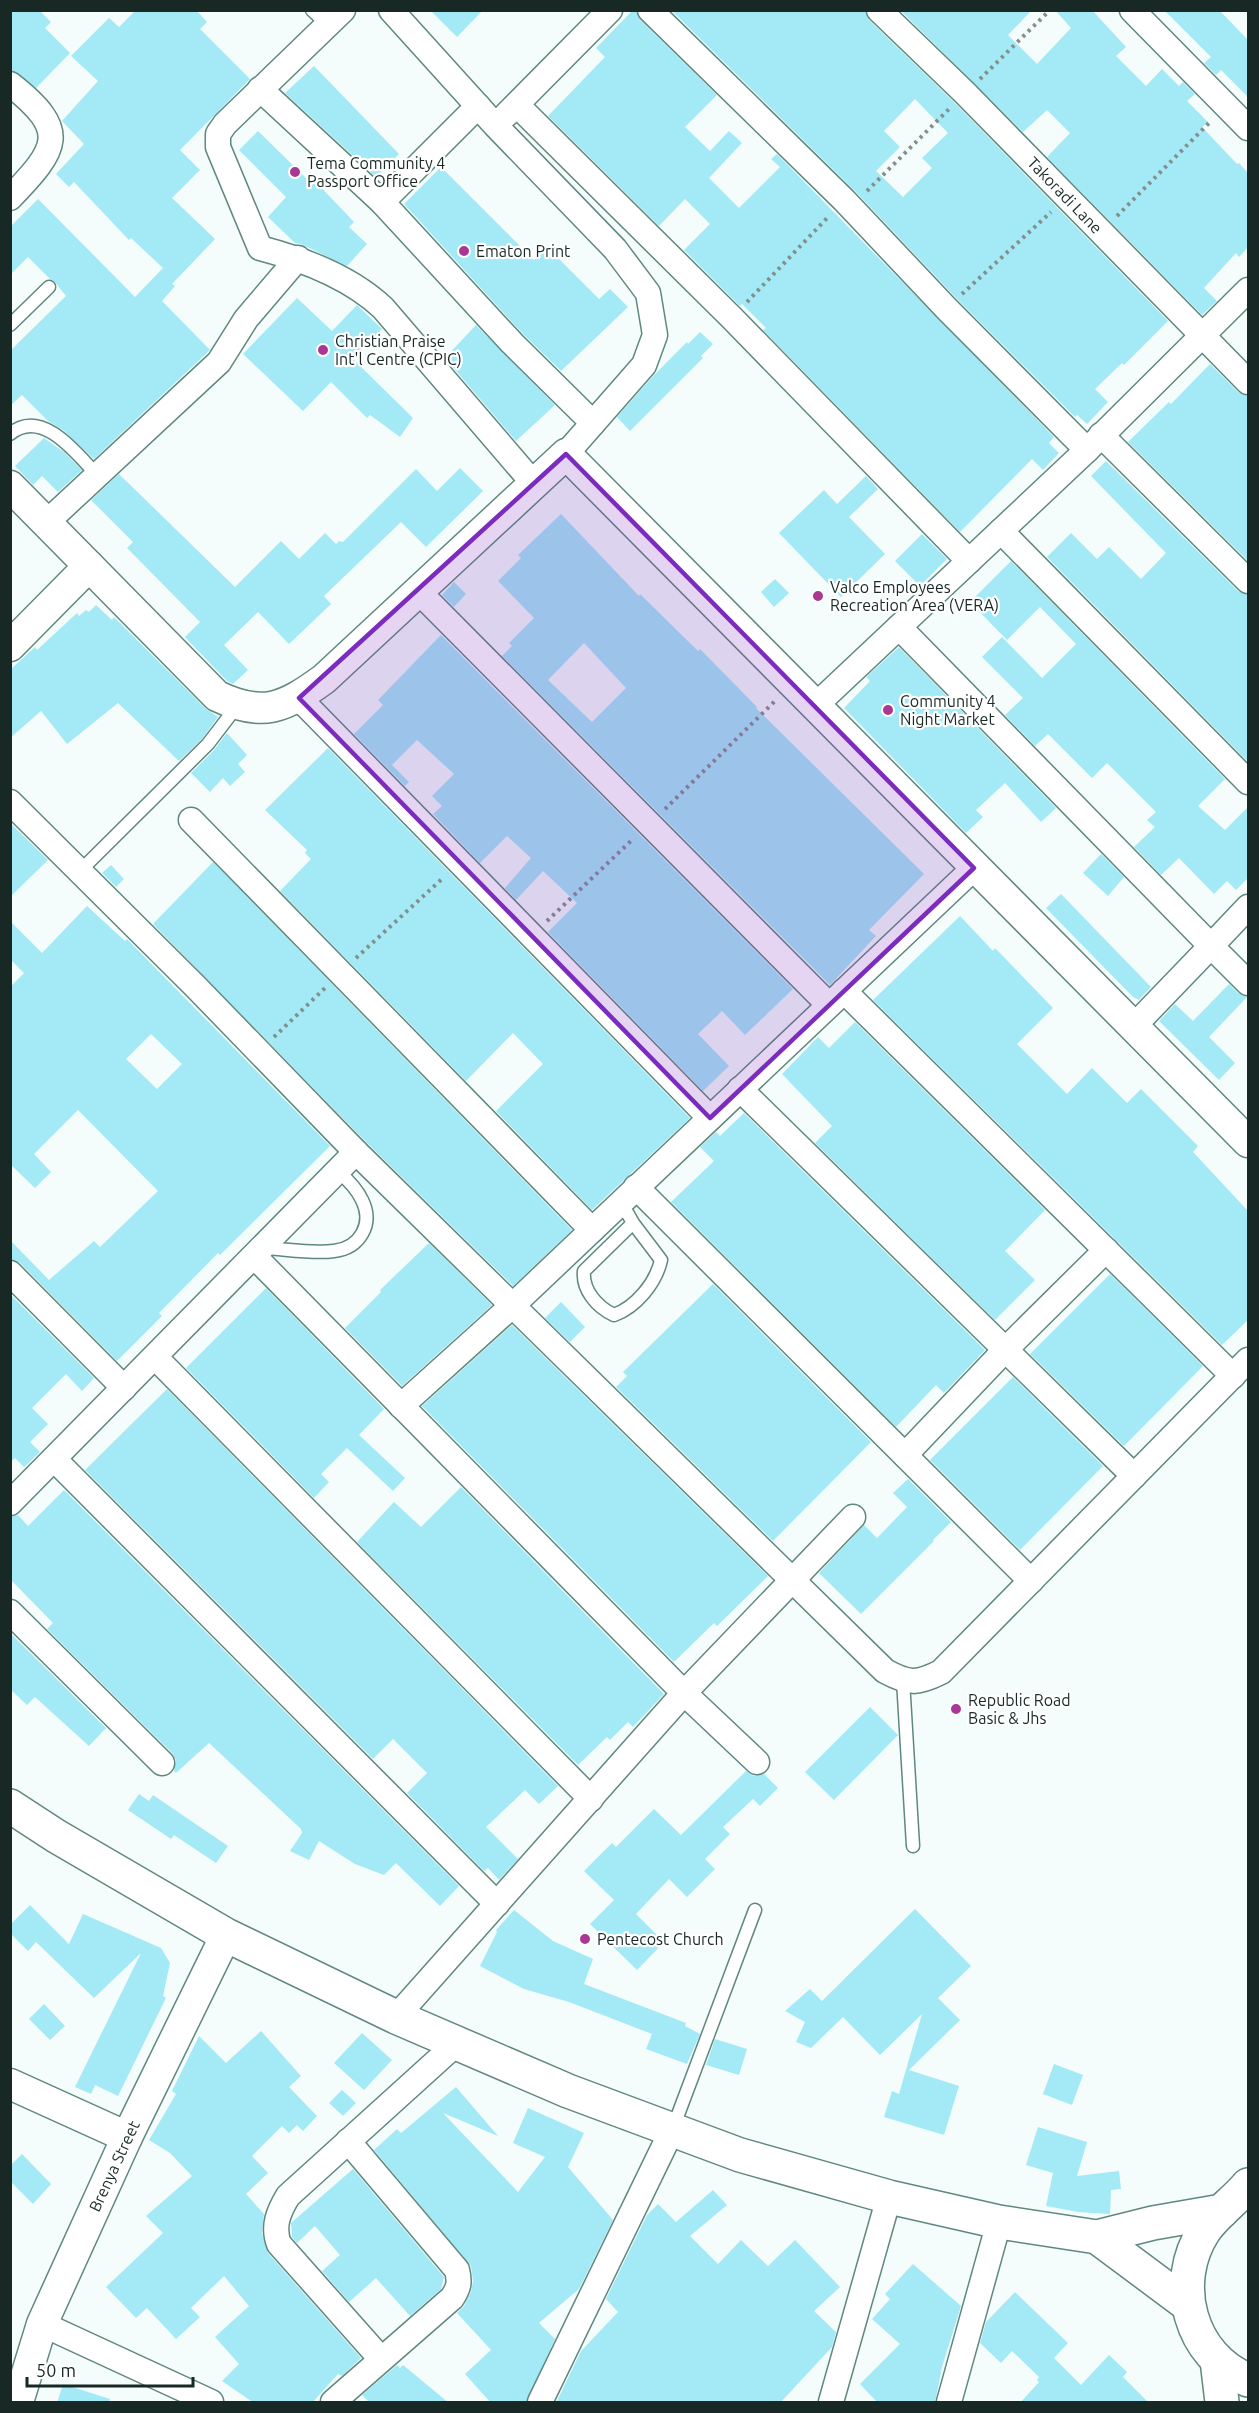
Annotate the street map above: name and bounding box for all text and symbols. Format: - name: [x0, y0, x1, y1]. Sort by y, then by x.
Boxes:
- street label: Takoradi Lane: [1024, 153, 1106, 237]
- place label: Tema Community 4 Passport Office: [307, 154, 445, 190]
- marker: Tema Community 4 Passport Office: [288, 165, 302, 179]
- place label: Ematon Print: [476, 242, 571, 260]
- marker: Ematon Print: [457, 244, 471, 258]
- place label: Christian Praise Int'l Centre (CPIC): [335, 332, 462, 369]
- marker: Christian Praise Int'l Centre (CPIC): [316, 343, 330, 357]
- place label: Valco Employees Recreation Area (VERA): [830, 578, 999, 615]
- marker: Valco Employees Recreation Area (VERA): [811, 589, 825, 603]
- place label: Community 4 Night Market: [900, 692, 996, 728]
- marker: Community 4 Night Market: [881, 703, 895, 717]
- place label: Republic Road Basic & Jhs: [968, 1691, 1071, 1727]
- marker: Republic Road Basic & Jhs: [949, 1702, 963, 1716]
- place label: Pentecost Church: [597, 1930, 724, 1948]
- marker: Pentecost Church: [578, 1932, 592, 1946]
- street label: Brenya Street: [85, 2117, 143, 2214]
- scale bar: [27, 2350, 194, 2388]
- text: 50 m: [36, 2360, 76, 2380]

